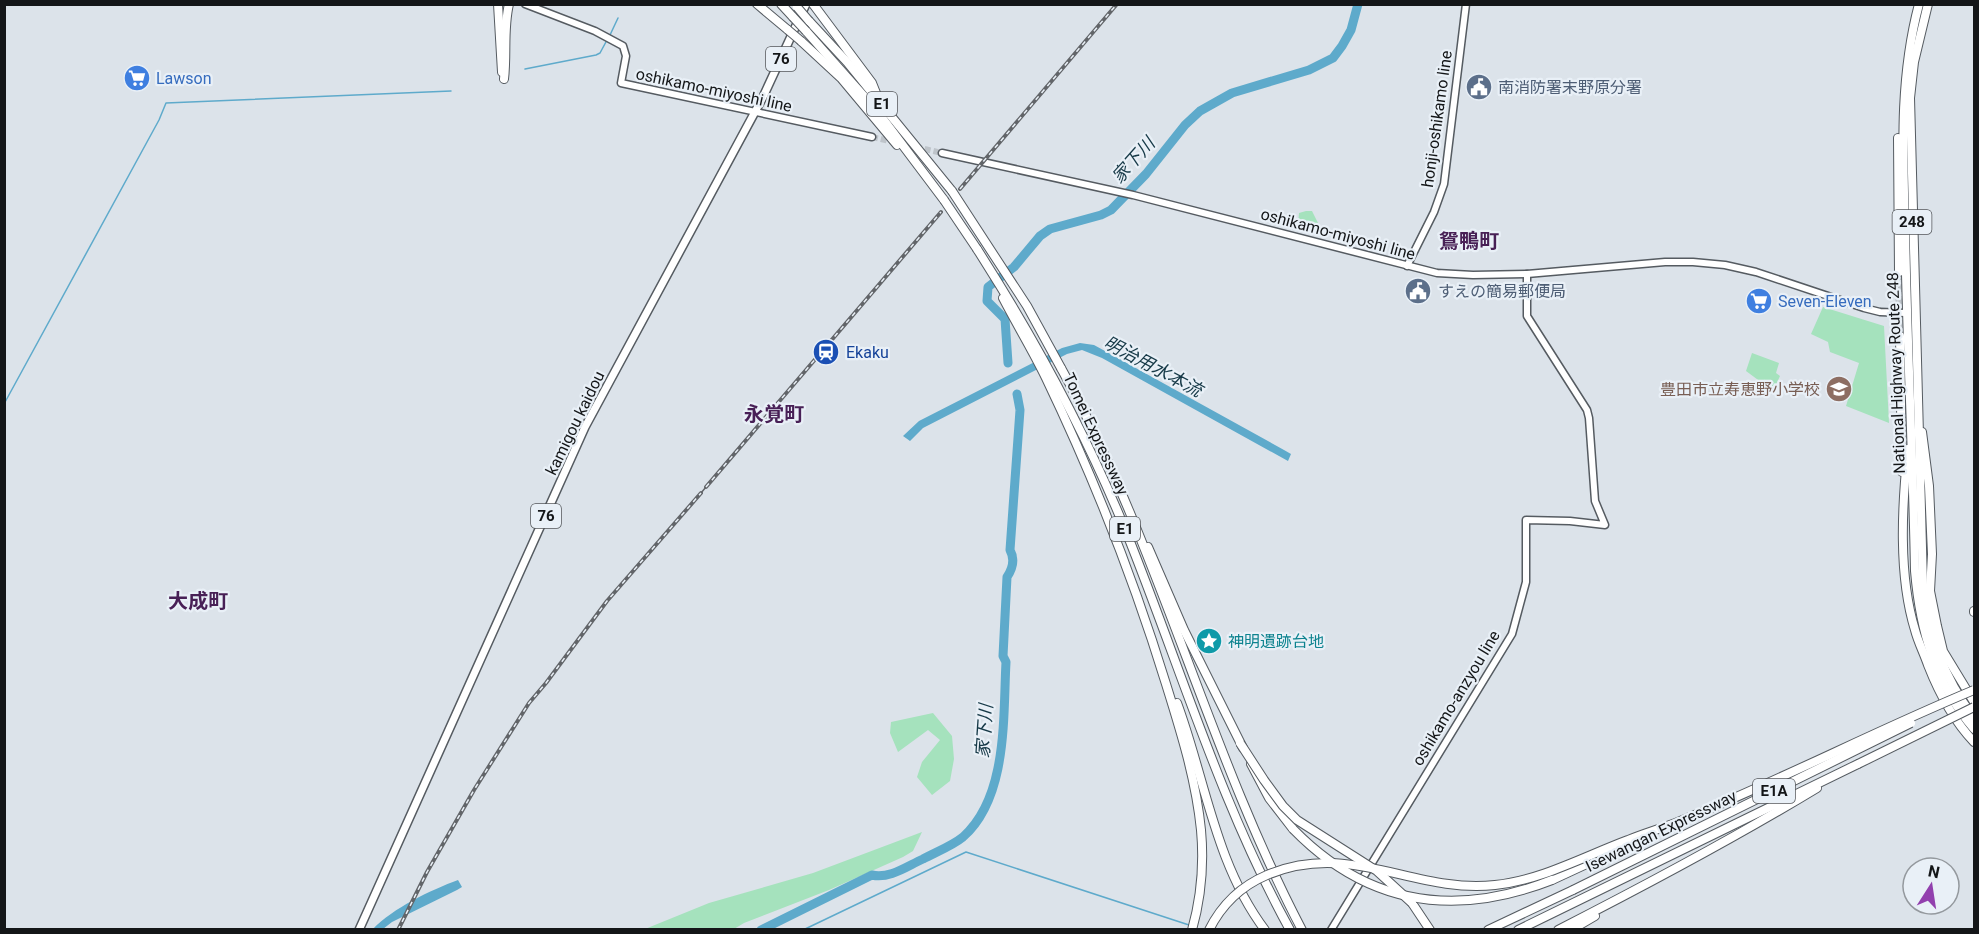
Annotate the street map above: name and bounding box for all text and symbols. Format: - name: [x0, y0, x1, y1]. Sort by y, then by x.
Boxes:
- road number: 76: [766, 47, 796, 71]
- street label: honji-oshikamo line: [1418, 49, 1456, 189]
- supermarket icon: Lawson: [122, 63, 152, 93]
- street label: oshikamo-miyoshi line: [634, 64, 794, 116]
- place label: Lawson: [156, 69, 212, 88]
- public building icon: 南消防署末野原分署: [1464, 72, 1494, 102]
- place label: 南消防署末野原分署: [1498, 78, 1642, 97]
- road number: E1: [867, 92, 897, 116]
- water label: 家下川: [1107, 131, 1160, 187]
- street label: oshikamo-miyoshi line: [1259, 204, 1417, 264]
- road number: 248: [1892, 210, 1932, 234]
- district label: 鴛鴨町: [1439, 229, 1499, 253]
- street label: National Highway Route 248: [1883, 272, 1909, 474]
- public building icon: すえの簡易郵便局: [1403, 276, 1433, 306]
- place label: すえの簡易郵便局: [1438, 282, 1566, 301]
- supermarket icon: Seven-Eleven: [1744, 286, 1774, 316]
- place label: Seven-Eleven: [1778, 292, 1872, 311]
- water label: 明治用水本流: [1100, 331, 1208, 402]
- station icon: Ekaku: [811, 337, 841, 367]
- place label: Ekaku: [846, 343, 889, 362]
- street label: kamigou kaidou: [542, 368, 608, 478]
- street label: Tomei Expressway: [1059, 370, 1133, 499]
- school or university icon: 豊田市立寿恵野小学校: [1824, 374, 1854, 404]
- place label: 豊田市立寿恵野小学校: [1660, 380, 1820, 399]
- district label: 永覚町: [744, 402, 804, 426]
- road number: 76: [531, 504, 561, 528]
- road number: E1: [1110, 517, 1140, 541]
- district label: 大成町: [168, 589, 228, 613]
- place icon: 神明遺跡台地: [1194, 626, 1224, 656]
- street label: oshikamo-anzyou line: [1408, 627, 1504, 769]
- place label: 神明遺跡台地: [1228, 632, 1324, 651]
- water label: 家下川: [972, 701, 996, 759]
- road number: E1A: [1753, 779, 1795, 803]
- street label: Isewangan Expressway: [1582, 786, 1740, 876]
- north arrow: [1901, 856, 1961, 916]
- text: N: [1927, 861, 1942, 882]

